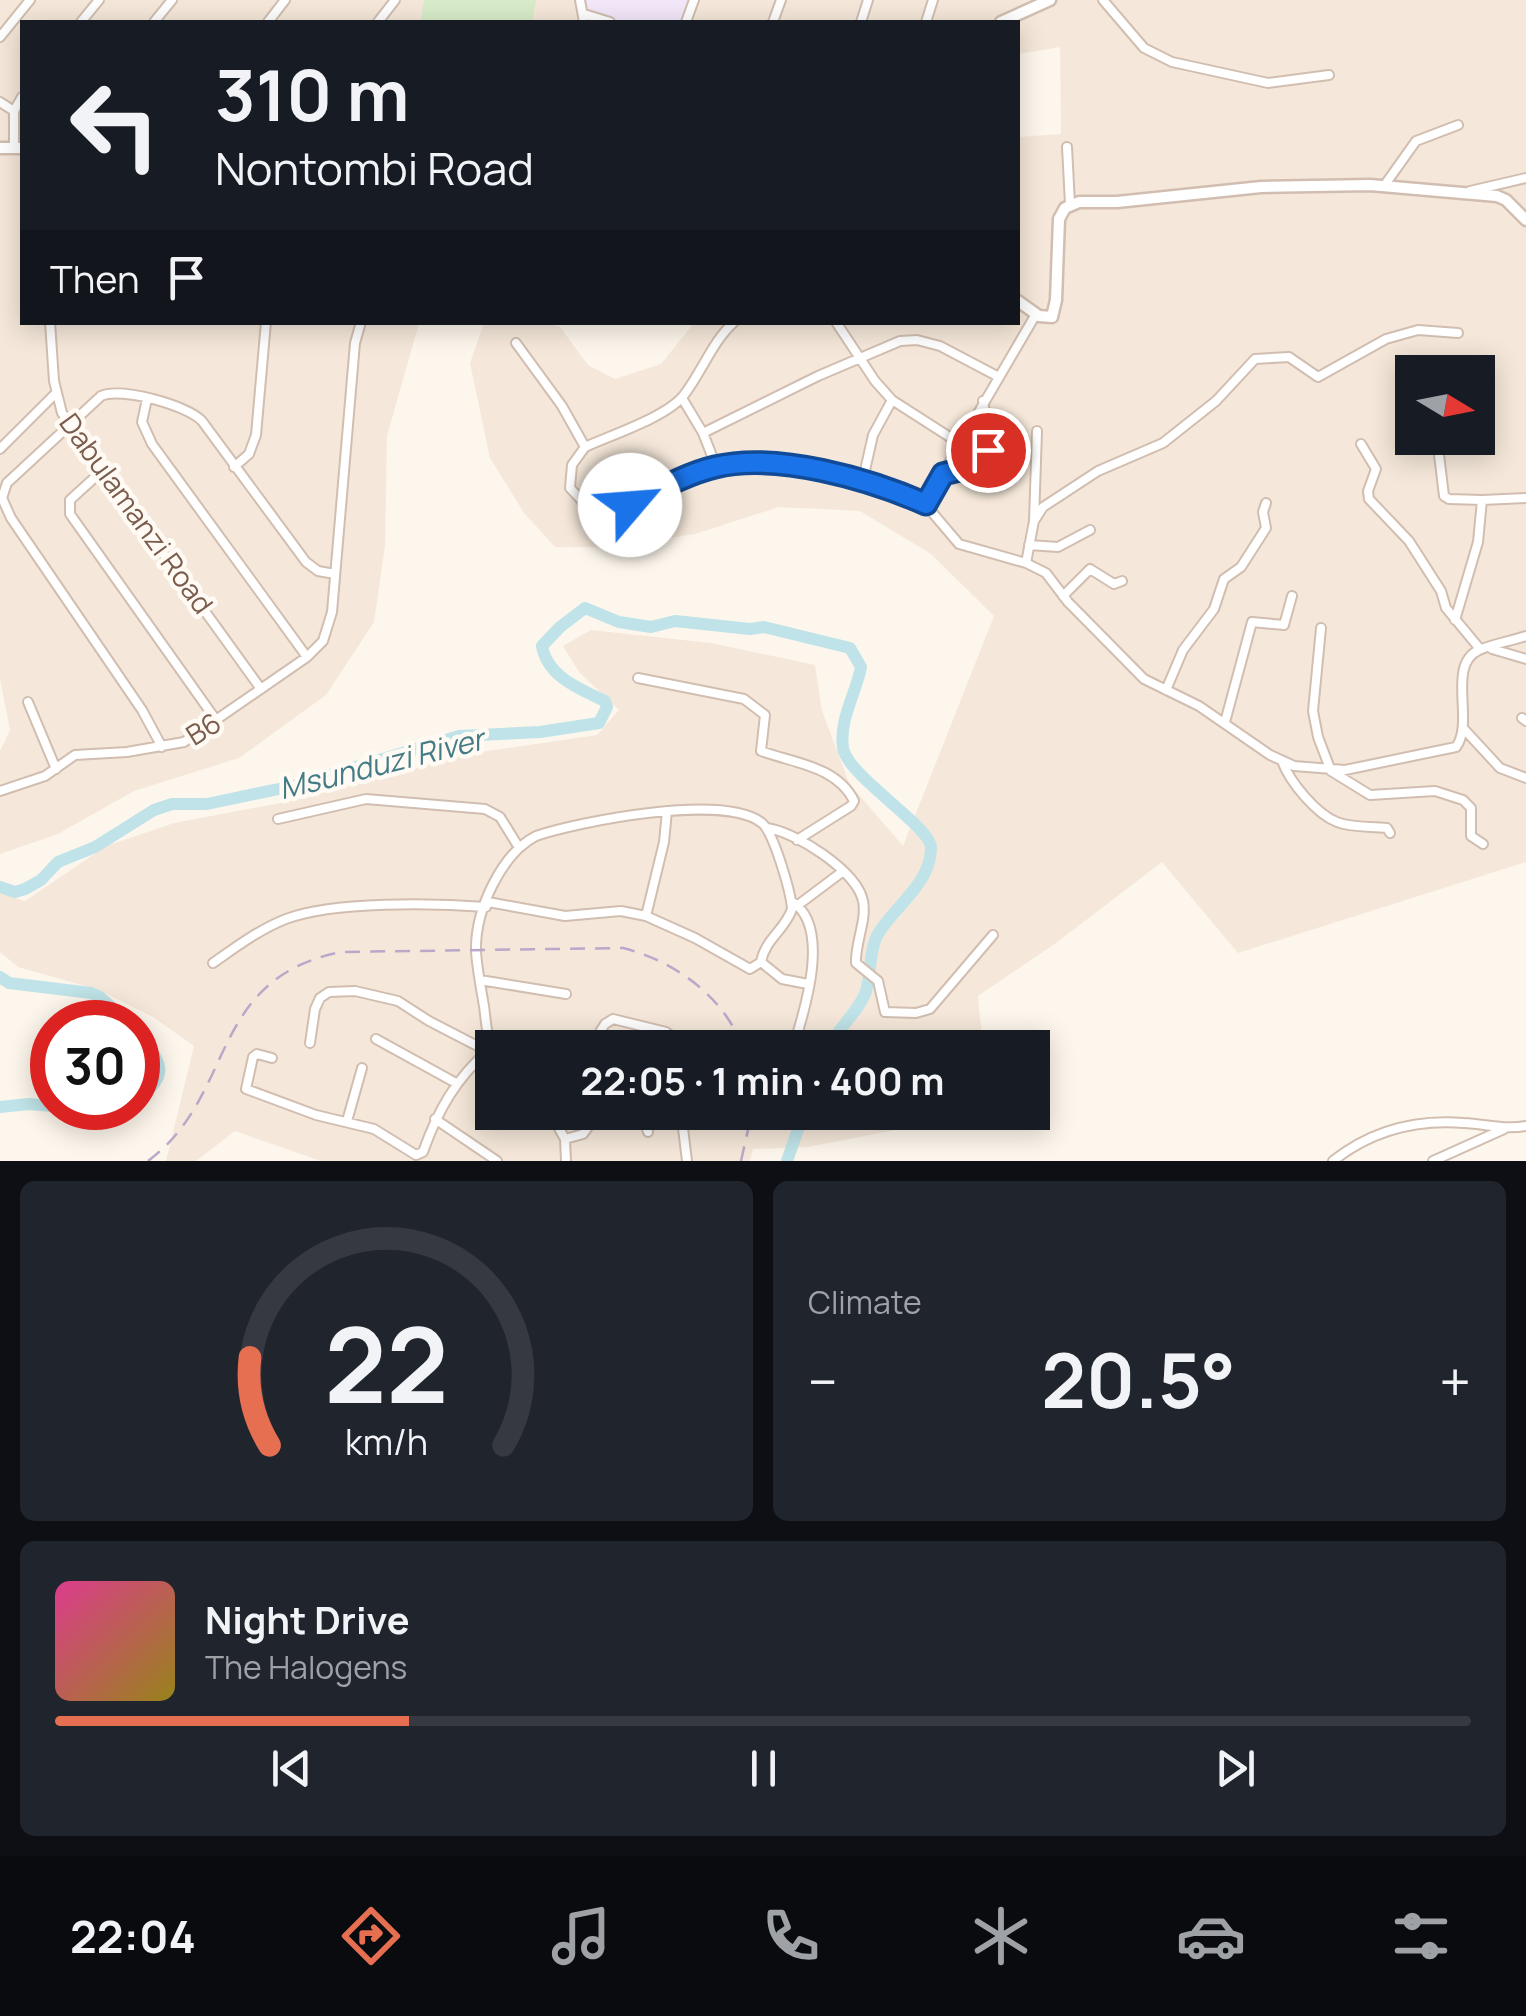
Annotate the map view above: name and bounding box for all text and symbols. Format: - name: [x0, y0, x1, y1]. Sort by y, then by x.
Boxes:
- text: 310 m: [215, 46, 409, 142]
- icon: left: [50, 60, 180, 190]
- text: Nontombi Road: [215, 137, 534, 199]
- icon: arrive: [159, 250, 214, 305]
- text: Then: [50, 252, 139, 304]
- north arrow: [1395, 355, 1495, 455]
- map controls: [1395, 355, 1495, 455]
- street label: Dabulamanzi Road: [51, 405, 223, 621]
- pin: [946, 408, 1031, 493]
- icon: arrive: [961, 423, 1016, 478]
- position arrow: [578, 453, 682, 557]
- street label: B6: [178, 703, 228, 753]
- water label: Msunduzi River: [274, 717, 492, 808]
- speed limit sign: 30: [30, 1000, 160, 1130]
- text: 22:05 · 1 min · 400 m: [581, 1054, 944, 1106]
- text: Climate: [808, 1280, 922, 1324]
- text: 22: [325, 1292, 448, 1434]
- text: 20.5°: [1041, 1328, 1236, 1431]
- text: −: [808, 1343, 838, 1419]
- text: +: [1439, 1343, 1471, 1419]
- text: km/h: [345, 1417, 428, 1466]
- text: Night Drive: [205, 1593, 410, 1645]
- text: The Halogens: [205, 1645, 407, 1689]
- icon: previous: [264, 1741, 319, 1796]
- icon: pause: [736, 1741, 791, 1796]
- icon: next: [1208, 1741, 1263, 1796]
- icon: directions: [336, 1901, 406, 1971]
- icon: music: [546, 1901, 616, 1971]
- icon: phone: [756, 1901, 826, 1971]
- icon: climate: [966, 1901, 1036, 1971]
- icon: car: [1176, 1901, 1246, 1971]
- icon: filters: [1386, 1901, 1456, 1971]
- text: 22:04: [70, 1905, 196, 1967]

